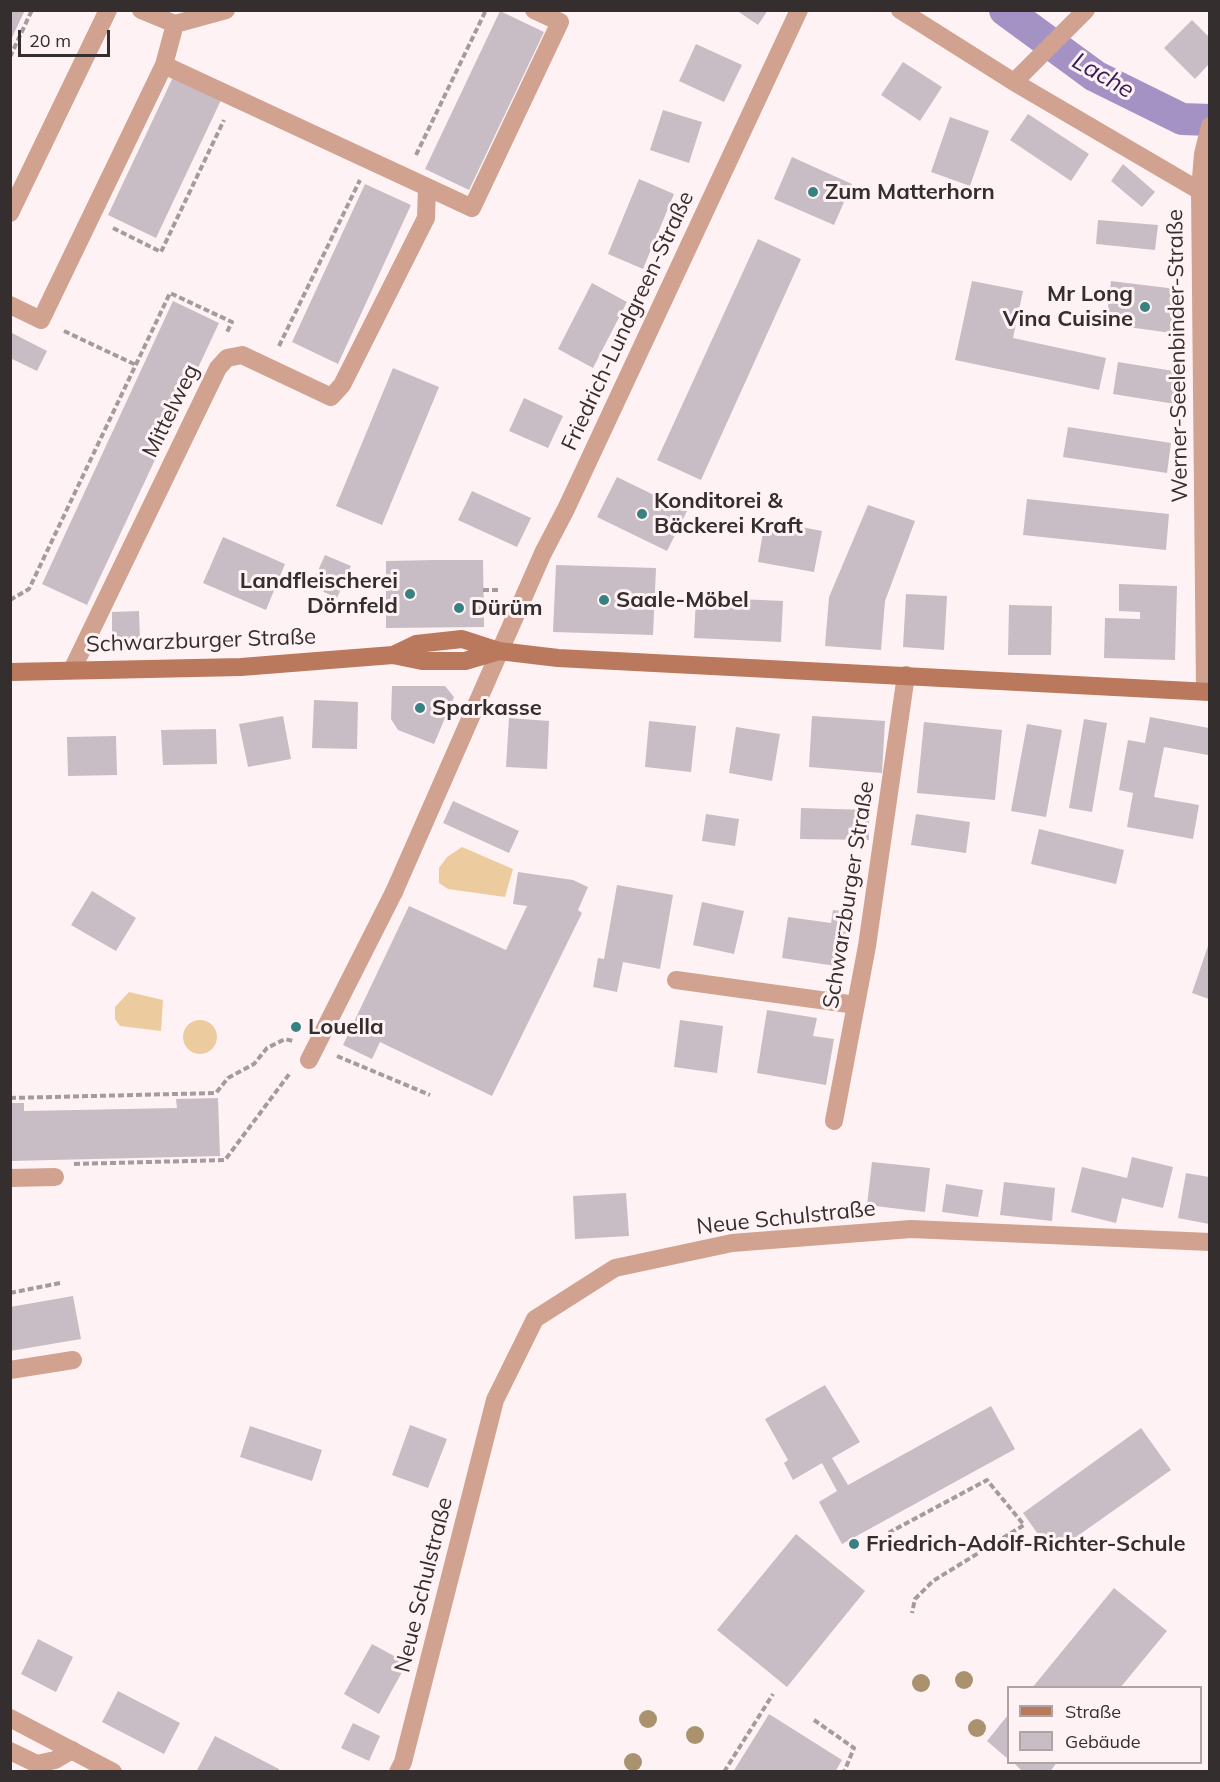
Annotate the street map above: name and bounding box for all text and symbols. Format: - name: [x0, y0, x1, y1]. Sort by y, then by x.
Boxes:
- scale bar: [21, 18, 112, 56]
- text: 20 m: [29, 29, 71, 52]
- water label: Lache: [1067, 47, 1139, 105]
- place label: Zum Matterhorn: [825, 179, 995, 205]
- marker: Zum Matterhorn: [806, 185, 820, 199]
- street label: Friedrich-Lundgreen-Straße: [556, 187, 700, 455]
- street label: Werner-Seelenbinder-Straße: [1162, 209, 1194, 503]
- place label: Mr Long Vina Cuisine: [1003, 281, 1133, 332]
- marker: Mr Long Vina Cuisine: [1138, 300, 1152, 314]
- street label: Mittelweg: [137, 360, 205, 462]
- place label: Konditorei & Bäckerei Kraft: [654, 488, 803, 540]
- marker: Konditorei & Bäckerei Kraft: [635, 507, 649, 521]
- place label: Landfleischerei Dörnfeld: [240, 568, 398, 620]
- marker: Landfleischerei Dörnfeld: [403, 587, 417, 601]
- place label: Saale-Möbel: [616, 587, 749, 613]
- marker: Saale-Möbel: [597, 593, 611, 607]
- place label: Dürüm: [471, 595, 542, 621]
- marker: Dürüm: [452, 601, 466, 615]
- street label: Schwarzburger Straße: [86, 624, 316, 658]
- place label: Sparkasse: [432, 695, 542, 721]
- marker: Sparkasse: [413, 701, 427, 715]
- street label: Schwarzburger Straße: [818, 779, 880, 1011]
- place label: Louella: [308, 1014, 384, 1040]
- marker: Louella: [289, 1020, 303, 1034]
- street label: Neue Schulstraße: [695, 1195, 877, 1241]
- street label: Neue Schulstraße: [389, 1495, 459, 1675]
- place label: Friedrich-Adolf-Richter-Schule: [866, 1531, 1185, 1557]
- marker: Friedrich-Adolf-Richter-Schule: [847, 1537, 861, 1551]
- legend: [1007, 1686, 1202, 1764]
- text: Straße: [1065, 1700, 1121, 1723]
- text: Gebäude: [1065, 1730, 1141, 1753]

